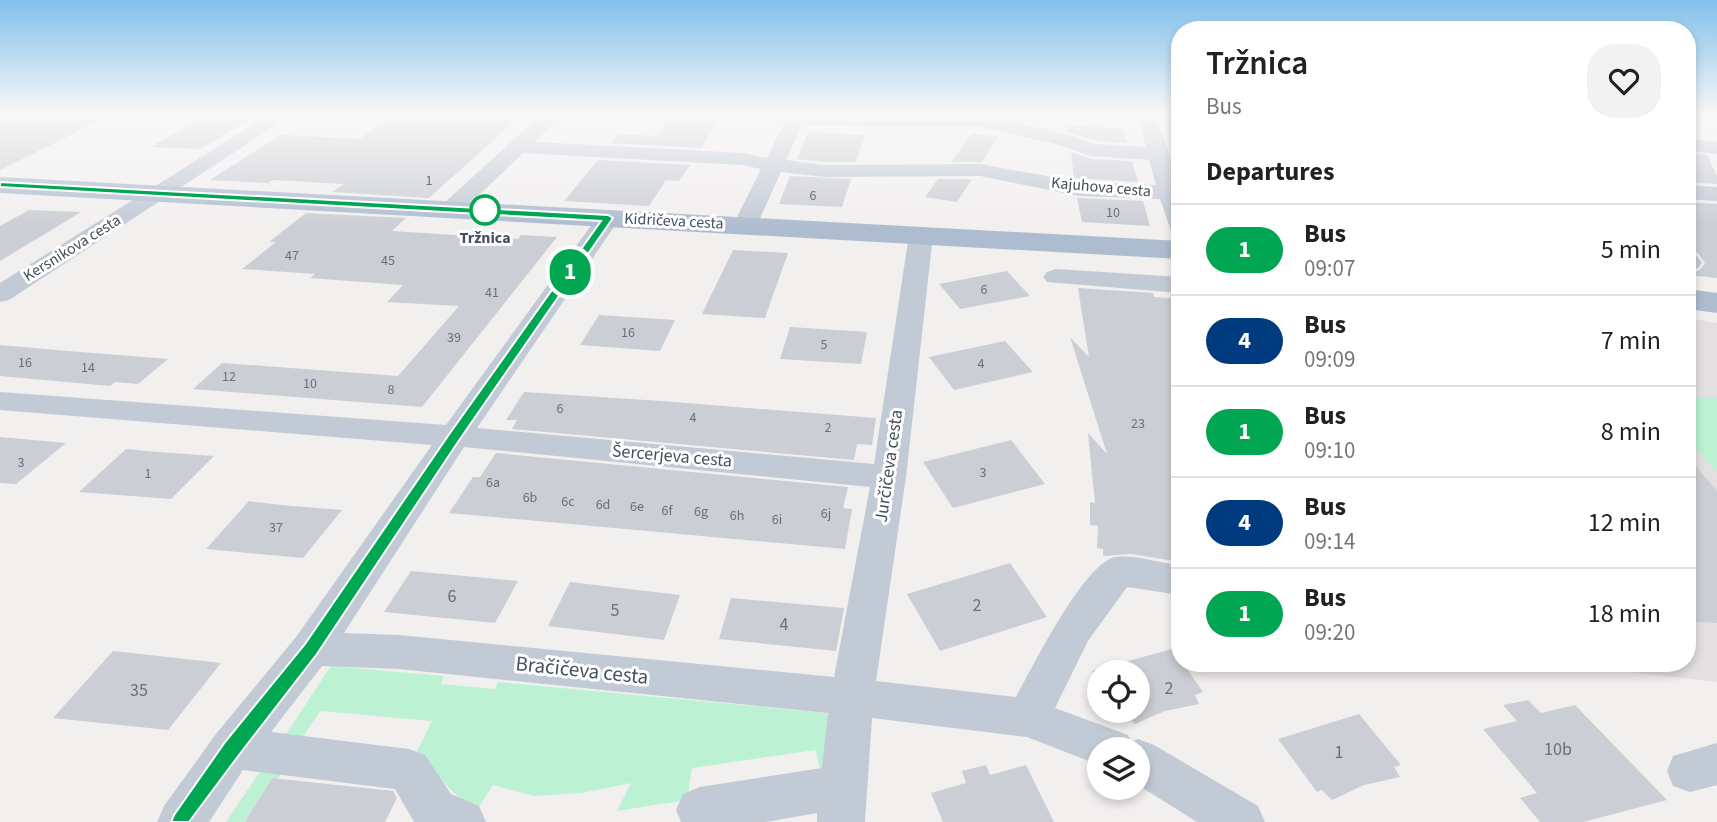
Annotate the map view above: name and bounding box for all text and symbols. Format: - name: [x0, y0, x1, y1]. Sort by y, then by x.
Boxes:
- text: Tržnica: [1206, 40, 1308, 87]
- button: heart: [1587, 44, 1661, 118]
- text: Bus: [1206, 90, 1242, 123]
- text: Departures: [1206, 153, 1334, 190]
- house number: 1: [426, 171, 433, 191]
- street label: Kajuhova cesta: [1050, 172, 1152, 202]
- house number: 6: [810, 186, 817, 206]
- marker: Tržnica: [470, 195, 500, 225]
- house number: 10: [1106, 203, 1120, 223]
- street label: Kidričeva cesta: [624, 207, 724, 235]
- street label: Kersnikova cesta: [19, 209, 125, 287]
- text: Bus: [1304, 215, 1346, 252]
- place label: Tržnica: [459, 227, 511, 249]
- text: 5 min: [1601, 231, 1661, 268]
- text: 1: [1238, 232, 1251, 267]
- house number: 47: [285, 246, 299, 266]
- line badge: 1: [547, 249, 593, 295]
- house number: 45: [381, 251, 395, 271]
- text: 09:07: [1304, 252, 1355, 285]
- text: 1: [564, 254, 576, 289]
- house number: 6: [981, 280, 988, 300]
- house number: 41: [485, 283, 499, 303]
- text: Bus: [1304, 306, 1346, 343]
- text: 7 min: [1601, 322, 1661, 359]
- house number: 16: [621, 323, 635, 343]
- text: 4: [1238, 323, 1251, 358]
- house number: 39: [447, 328, 461, 348]
- house number: 5: [821, 335, 828, 355]
- text: 09:09: [1304, 343, 1355, 376]
- house number: 16: [18, 353, 32, 373]
- house number: 4: [978, 354, 985, 374]
- house number: 14: [81, 358, 95, 378]
- house number: 12: [222, 367, 236, 387]
- house number: 10: [303, 374, 317, 394]
- house number: 8: [388, 380, 395, 400]
- text: Bus: [1304, 397, 1346, 434]
- house number: 6: [557, 399, 564, 419]
- house number: 4: [690, 408, 697, 428]
- street label: Jurčičeva cesta: [869, 408, 909, 524]
- text: 8 min: [1601, 413, 1661, 450]
- house number: 23: [1131, 414, 1145, 434]
- text: 1: [1238, 414, 1251, 449]
- house number: 2: [825, 418, 832, 438]
- text: 09:10: [1304, 434, 1355, 467]
- street label: Šercerjeva cesta: [611, 438, 733, 474]
- house number: 3: [18, 453, 25, 473]
- house number: 3: [980, 463, 987, 483]
- house number: 1: [145, 464, 152, 484]
- house number: 6a: [486, 473, 500, 493]
- house number: 6b: [523, 488, 538, 508]
- text: Bus: [1304, 488, 1346, 525]
- house number: 6c: [561, 492, 575, 512]
- house number: 6d: [596, 495, 610, 515]
- house number: 6e: [630, 497, 644, 517]
- house number: 6f: [661, 501, 673, 521]
- house number: 6g: [694, 502, 708, 522]
- house number: 6j: [821, 504, 831, 524]
- text: 12 min: [1588, 504, 1661, 541]
- text: 4: [1238, 505, 1251, 540]
- house number: 6h: [730, 506, 744, 526]
- house number: 6i: [772, 510, 782, 530]
- house number: 37: [269, 518, 283, 538]
- text: 09:14: [1304, 525, 1355, 558]
- text: Bus: [1304, 579, 1346, 616]
- house number: 6: [448, 584, 457, 609]
- house number: 2: [973, 593, 982, 618]
- text: 18 min: [1588, 595, 1661, 632]
- text: 1: [1238, 596, 1251, 631]
- house number: 5: [611, 598, 620, 623]
- house number: 4: [780, 612, 789, 637]
- text: 09:20: [1304, 616, 1355, 649]
- street label: Bračičeva cesta: [514, 648, 650, 692]
- map controls: [1087, 660, 1150, 800]
- button: locate: [1087, 660, 1150, 723]
- house number: 2: [1165, 676, 1174, 701]
- house number: 35: [130, 678, 148, 703]
- button: layers: [1087, 737, 1150, 800]
- house number: 10b: [1544, 737, 1572, 762]
- house number: 1: [1335, 740, 1343, 765]

